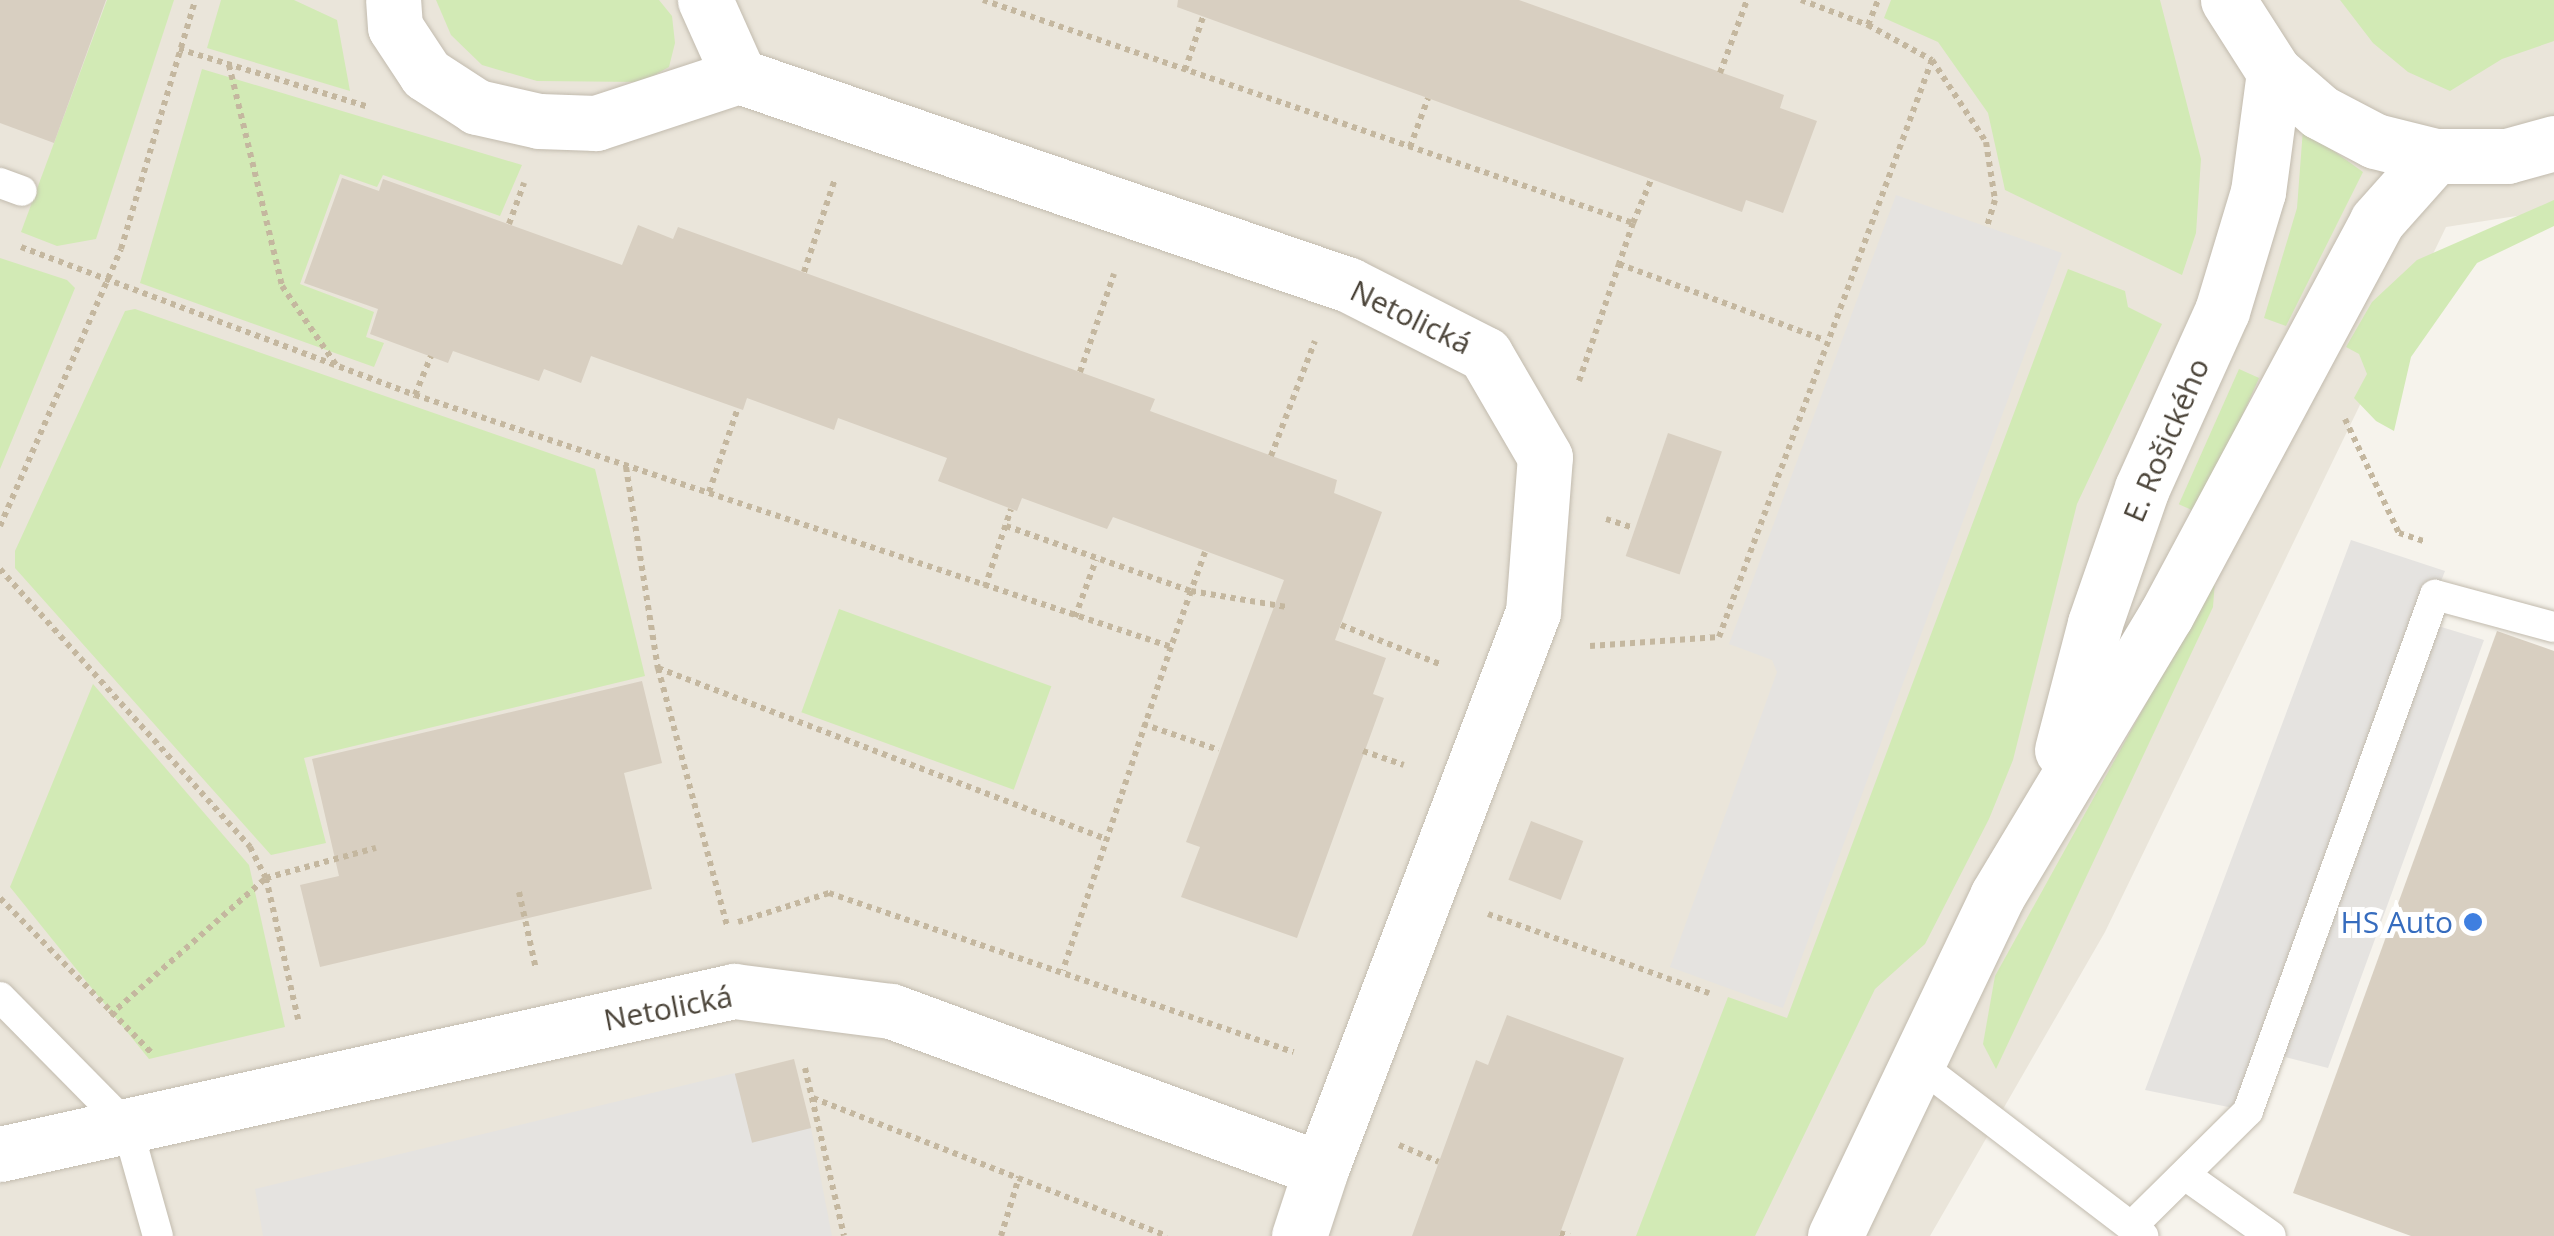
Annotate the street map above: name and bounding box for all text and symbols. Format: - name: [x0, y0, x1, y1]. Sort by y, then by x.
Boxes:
- street label: Netolická: [1345, 272, 1477, 362]
- street label: E. Rošického: [2115, 353, 2217, 527]
- place label: HS Auto: [2341, 904, 2453, 940]
- marker: HS Auto: [2462, 911, 2484, 933]
- street label: Netolická: [601, 978, 735, 1038]

